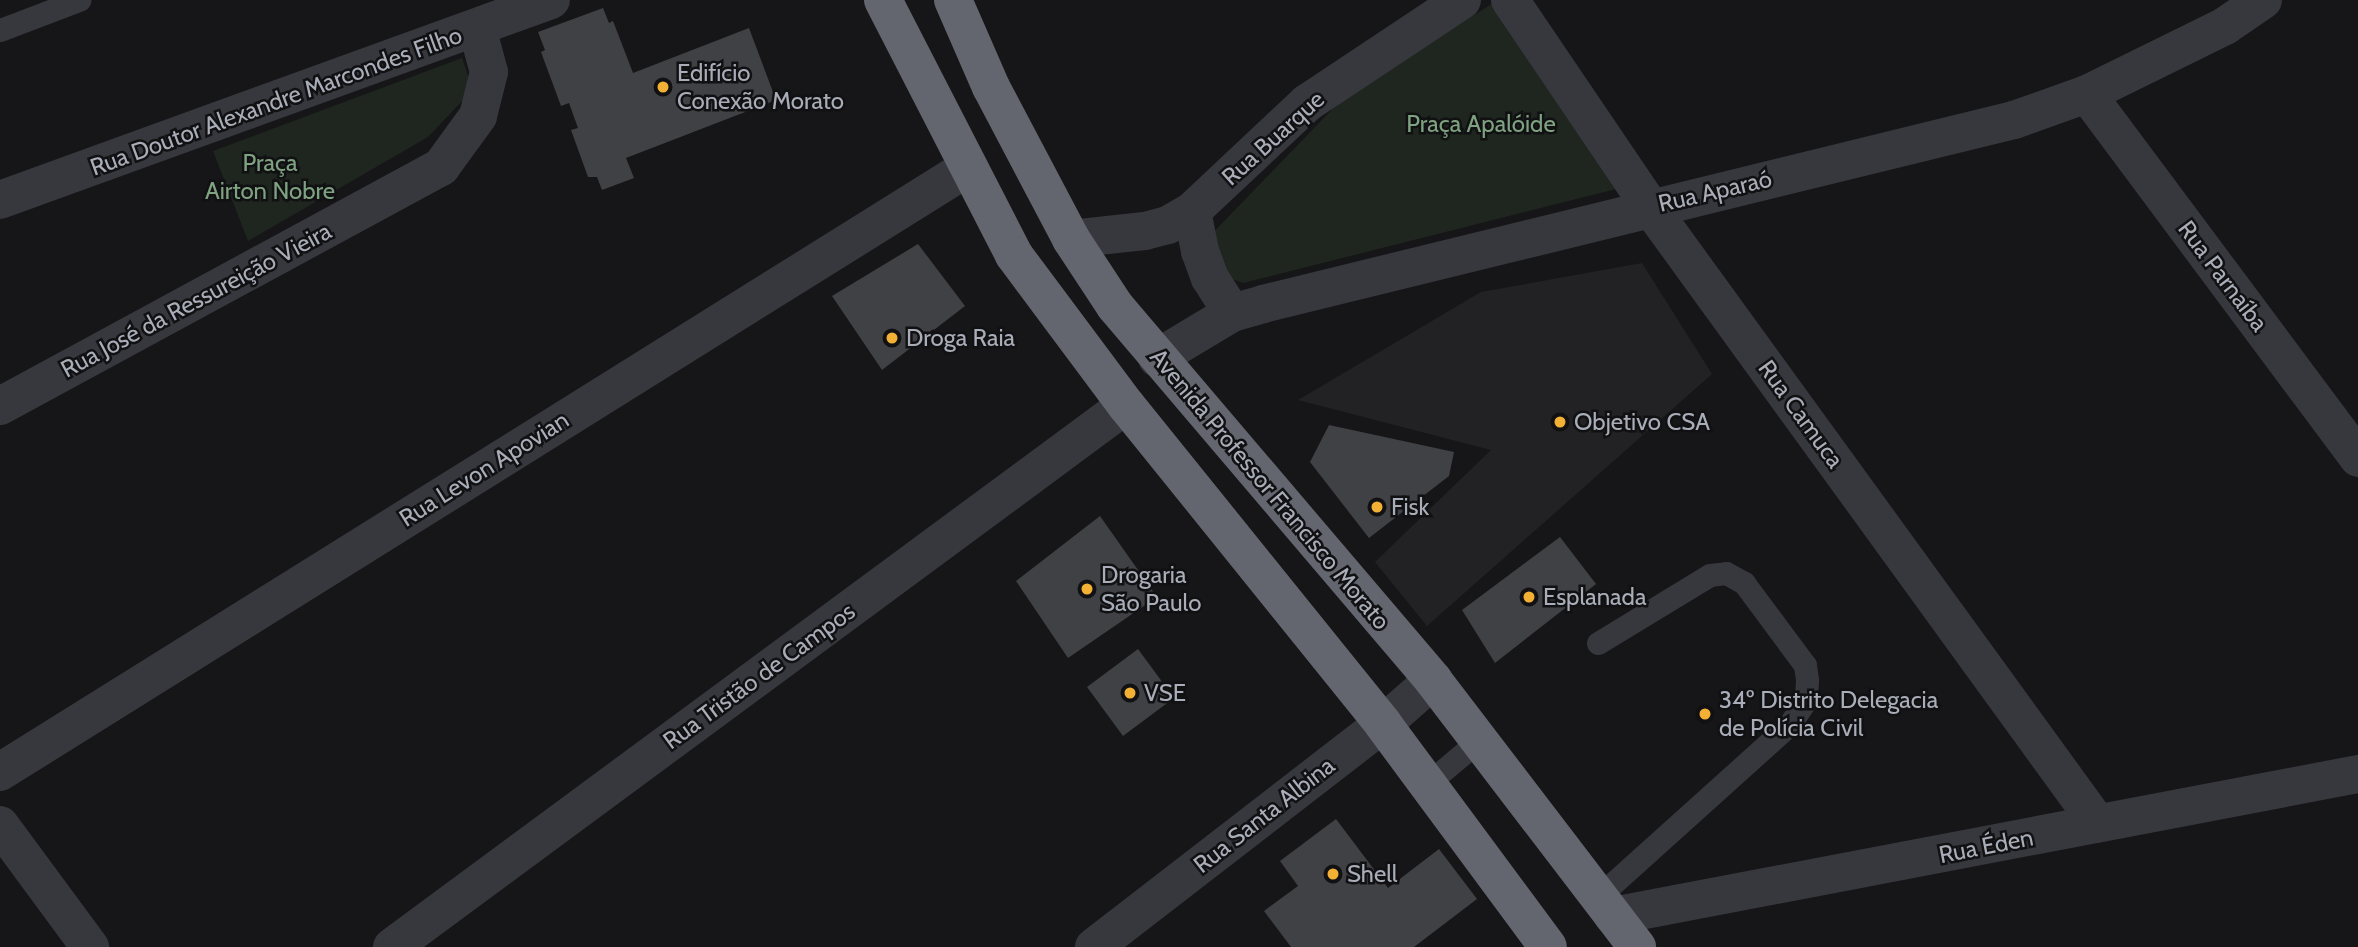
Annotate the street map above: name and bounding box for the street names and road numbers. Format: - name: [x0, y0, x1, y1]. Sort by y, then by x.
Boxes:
- street label: Rua Doutor Alexandre Marcondes Filho: [86, 20, 466, 182]
- street label: Rua Buarque: [1216, 85, 1330, 191]
- street label: Rua Aparaó: [1655, 164, 1775, 218]
- street label: Rua Parnaíba: [2172, 215, 2274, 337]
- street label: Rua José da Ressureição Vieira: [56, 216, 336, 384]
- street label: Avenida Professor Francisco Morato: [1144, 343, 1396, 635]
- street label: Rua Camuca: [1752, 355, 1850, 473]
- street label: Rua Levon Apovian: [394, 405, 574, 533]
- street label: Rua Tristão de Campos: [657, 597, 861, 755]
- street label: Rua Santa Albina: [1188, 751, 1340, 879]
- street label: Rua Éden: [1936, 823, 2036, 869]

